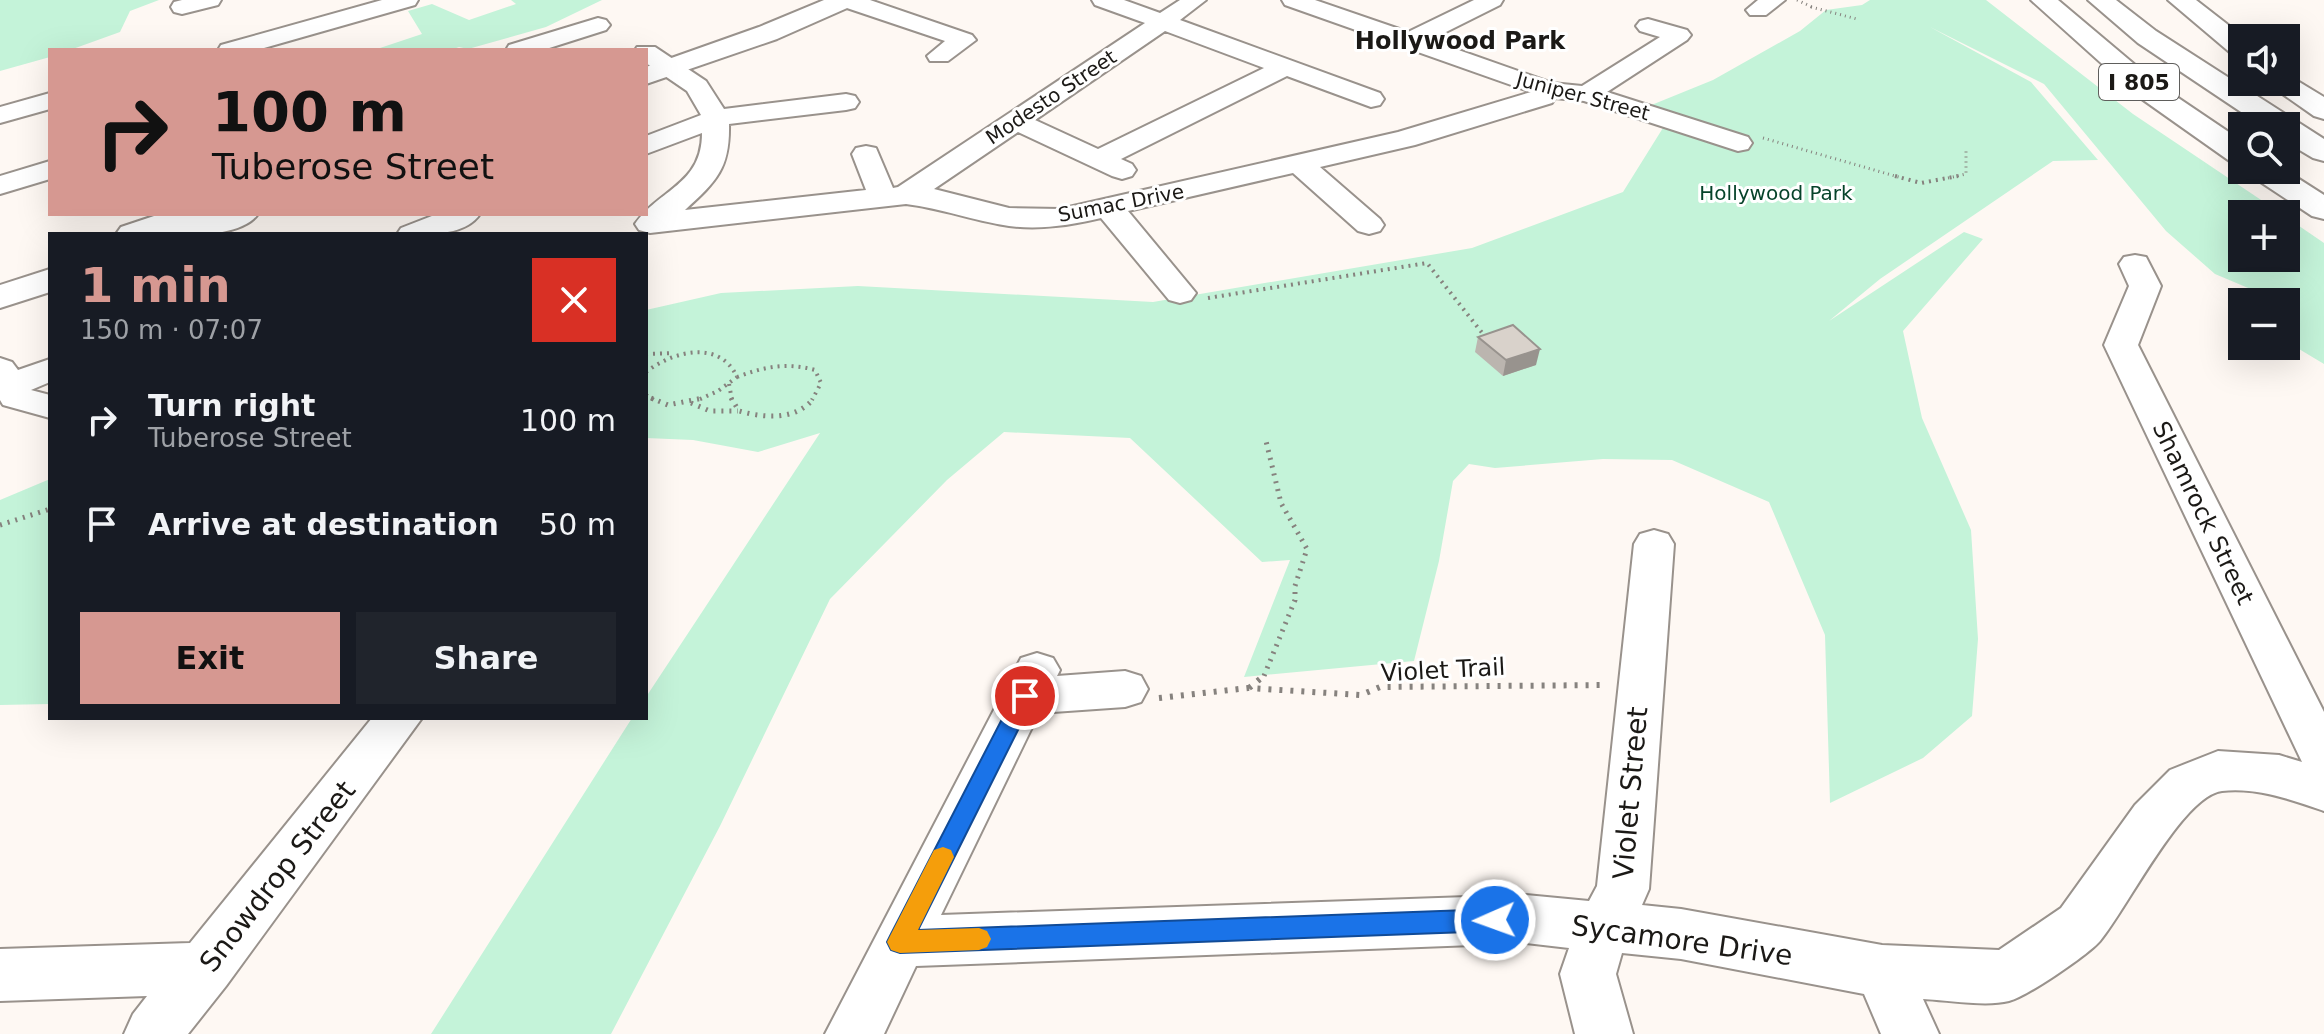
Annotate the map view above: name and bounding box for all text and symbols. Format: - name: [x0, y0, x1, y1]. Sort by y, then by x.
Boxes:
- map controls: [2228, 24, 2300, 360]
- button: sound: [2228, 24, 2300, 96]
- district label: Hollywood Park: [1355, 27, 1566, 55]
- street label: Modesto Street: [981, 44, 1121, 149]
- road number: I 805: [2099, 64, 2179, 100]
- street label: Juniper Street: [1512, 66, 1652, 125]
- text: 100 m: [212, 79, 407, 144]
- icon: right: [80, 80, 184, 184]
- button: search: [2228, 112, 2300, 184]
- text: Tuberose Street: [212, 146, 494, 187]
- street label: Sumac Drive: [1056, 179, 1186, 227]
- park label: Hollywood Park: [1699, 181, 1853, 205]
- button: +: [2228, 200, 2300, 272]
- text: 1 min: [80, 257, 231, 313]
- button: close: [532, 258, 616, 342]
- button: −: [2228, 288, 2300, 360]
- text: 150 m · 07:07: [80, 315, 263, 345]
- text: Turn right: [148, 388, 315, 423]
- icon: right: [80, 398, 124, 442]
- text: 100 m: [520, 403, 616, 438]
- street label: Shamrock Street: [2147, 417, 2259, 609]
- text: Tuberose Street: [148, 423, 352, 453]
- icon: arrive: [80, 502, 124, 546]
- text: Arrive at destination: [148, 507, 499, 542]
- text: 50 m: [539, 507, 616, 542]
- button: Exit: [80, 612, 340, 704]
- button: Share: [356, 612, 616, 704]
- street label: Violet Trail: [1380, 653, 1506, 687]
- pin: [991, 662, 1059, 730]
- icon: arrive: [1003, 674, 1047, 718]
- street label: Violet Street: [1607, 705, 1654, 881]
- street label: Snowdrop Street: [193, 774, 362, 978]
- position arrow: [1453, 878, 1537, 962]
- street label: Sycamore Drive: [1569, 909, 1795, 972]

